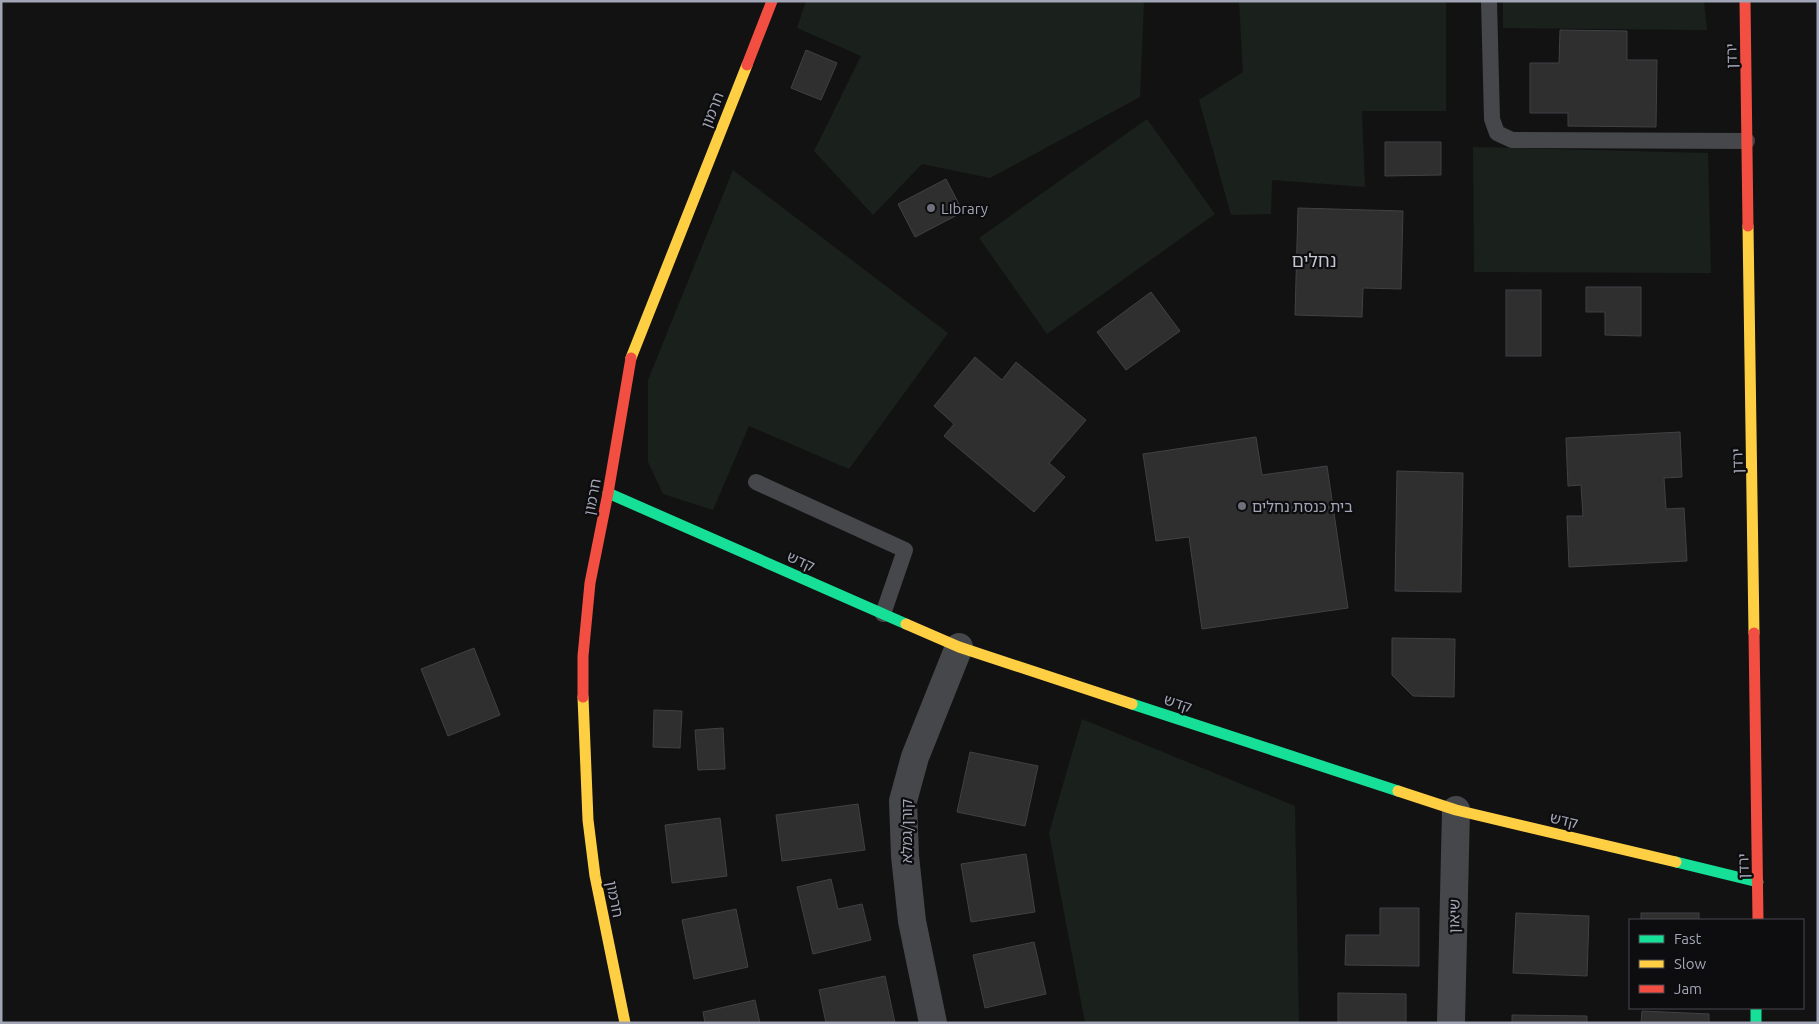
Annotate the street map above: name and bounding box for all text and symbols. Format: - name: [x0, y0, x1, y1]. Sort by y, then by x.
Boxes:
- street label: ירדן: [1722, 43, 1740, 69]
- street label: חרמון: [697, 90, 727, 130]
- place label: LIbrary: [941, 200, 988, 217]
- marker: LIbrary: [925, 202, 937, 214]
- district label: נחלים: [1291, 250, 1337, 270]
- street label: ירדן: [1728, 448, 1746, 474]
- street label: חרמון: [580, 477, 604, 517]
- place label: בית כנסת נחלים: [1252, 498, 1353, 515]
- marker: בית כנסת נחלים: [1236, 500, 1248, 512]
- street label: קדש: [785, 547, 817, 575]
- street label: קדש: [1162, 691, 1194, 715]
- street label: קורן/גמלא: [898, 799, 915, 863]
- street label: קדש: [1548, 809, 1580, 831]
- street label: ירדן: [1734, 853, 1752, 879]
- street label: חרמון: [603, 879, 627, 919]
- street label: שיאון: [1445, 899, 1463, 933]
- legend: [1629, 919, 1804, 1009]
- text: Fast: [1674, 930, 1702, 947]
- text: Slow: [1674, 955, 1707, 972]
- text: Jam: [1674, 980, 1702, 997]

